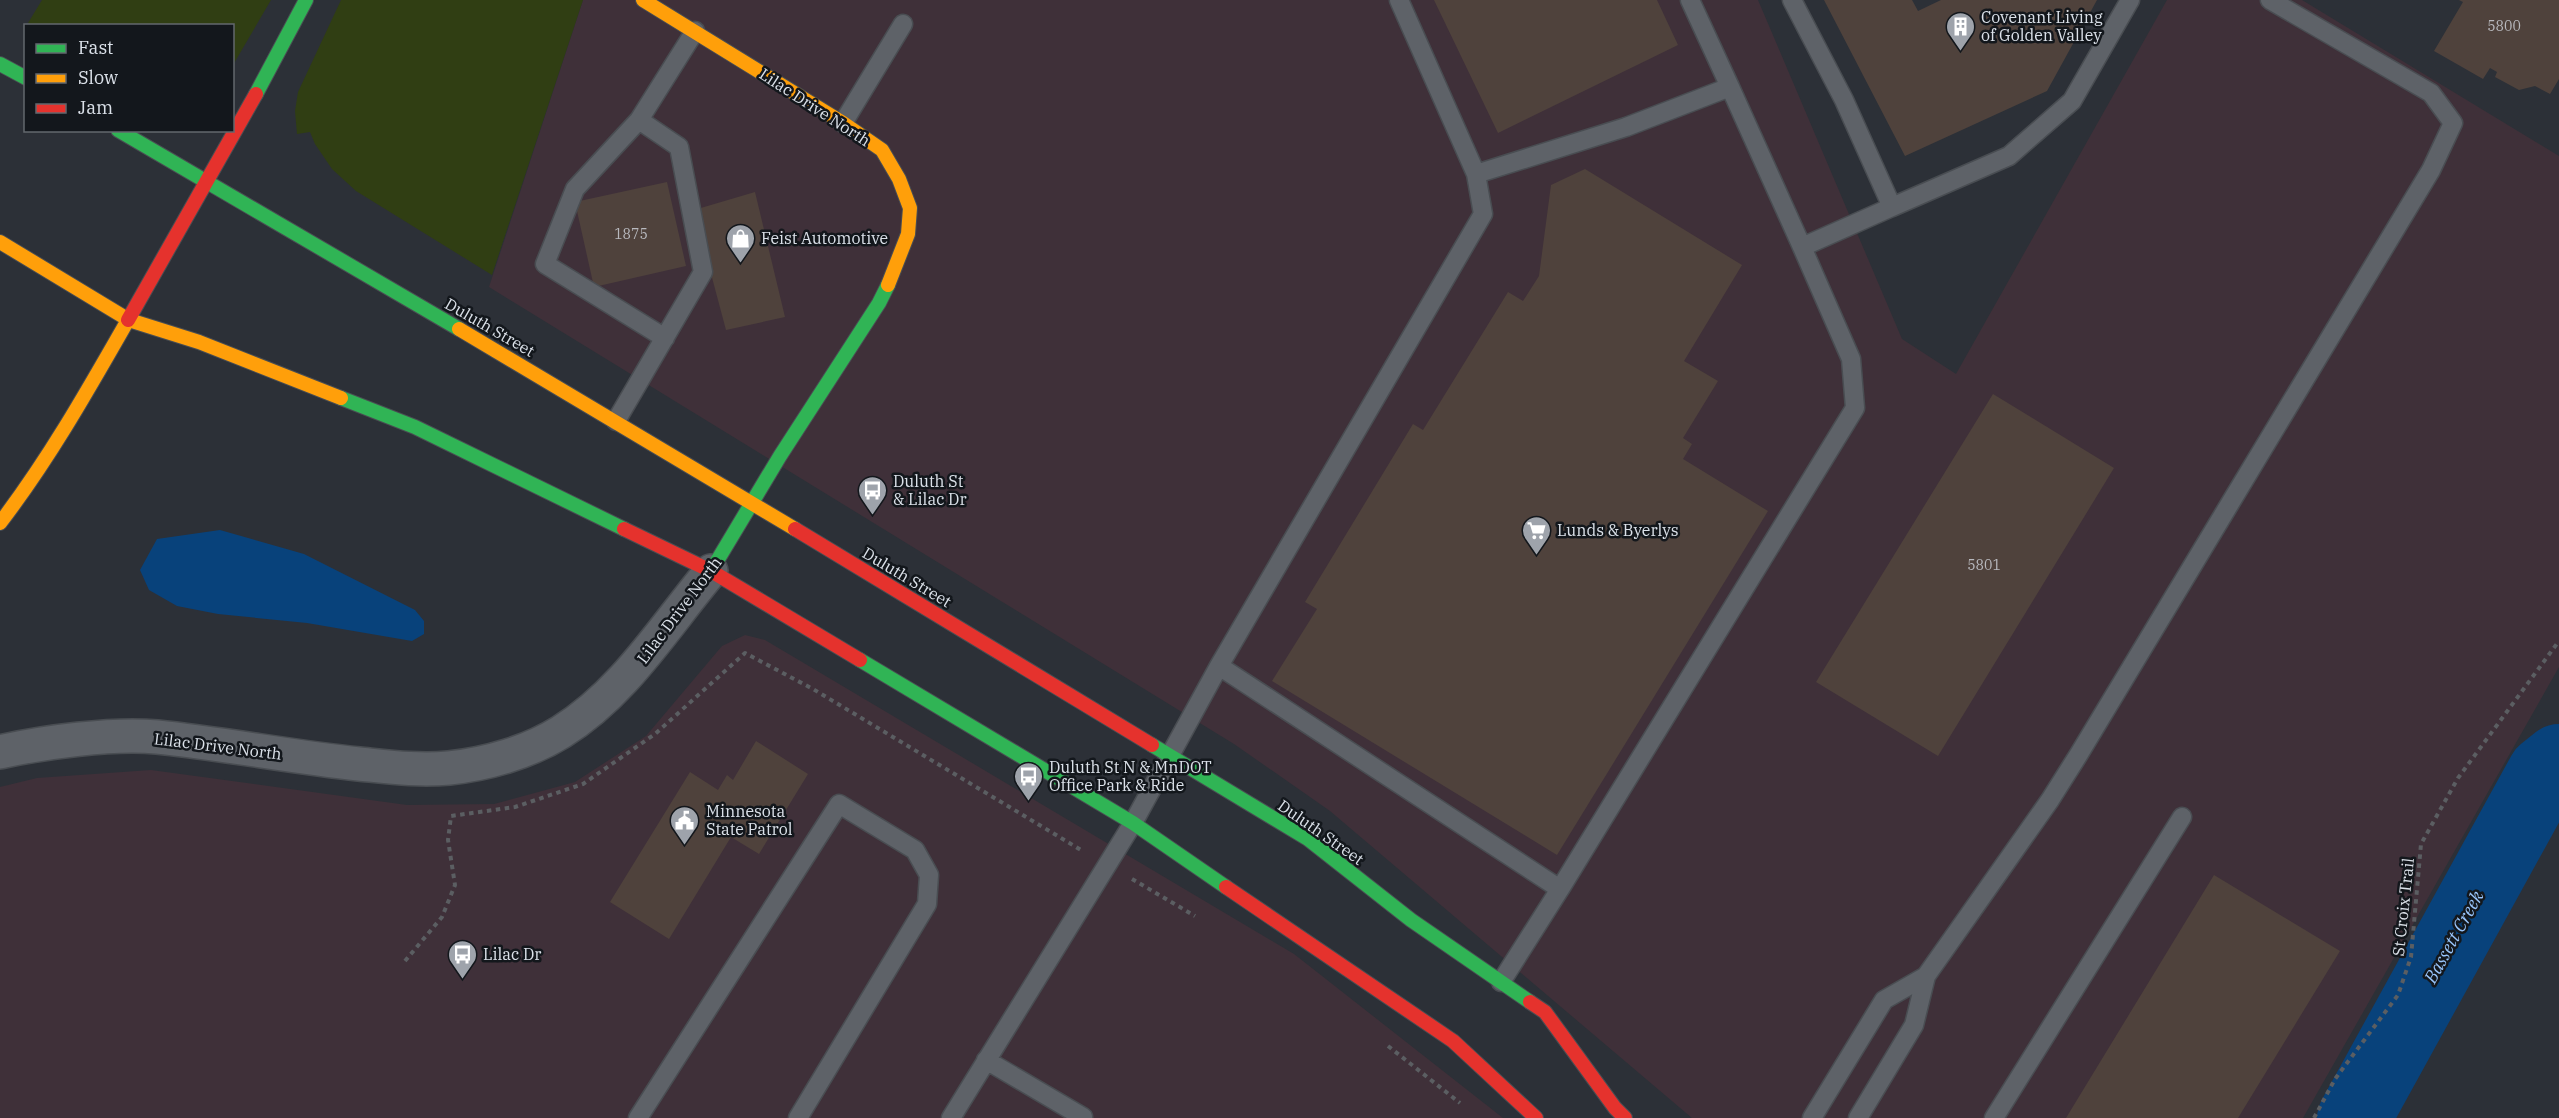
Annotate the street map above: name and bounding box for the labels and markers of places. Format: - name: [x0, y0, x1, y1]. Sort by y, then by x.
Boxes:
- place label: Covenant Living of Golden Valley: [1981, 7, 2103, 45]
- building icon: Covenant Living of Golden Valley: [1944, 10, 1976, 52]
- shop icon: Feist Automotive: [724, 222, 756, 264]
- place label: Feist Automotive: [761, 228, 888, 248]
- place label: Duluth St & Lilac Dr: [893, 471, 967, 509]
- bus stop icon: Duluth St & Lilac Dr: [856, 474, 888, 516]
- supermarket icon: Lunds & Byerlys: [1520, 514, 1552, 556]
- place label: Lunds & Byerlys: [1557, 520, 1679, 540]
- place label: Duluth St N & MnDOT Office Park & Ride: [1049, 757, 1212, 795]
- bus stop icon: Duluth St N & MnDOT Office Park & Ride: [1012, 760, 1044, 802]
- place label: Minnesota State Patrol: [706, 801, 793, 839]
- public building icon: Minnesota State Patrol: [669, 804, 701, 846]
- bus stop icon: Lilac Dr: [446, 938, 478, 980]
- place label: Lilac Dr: [483, 944, 541, 964]

